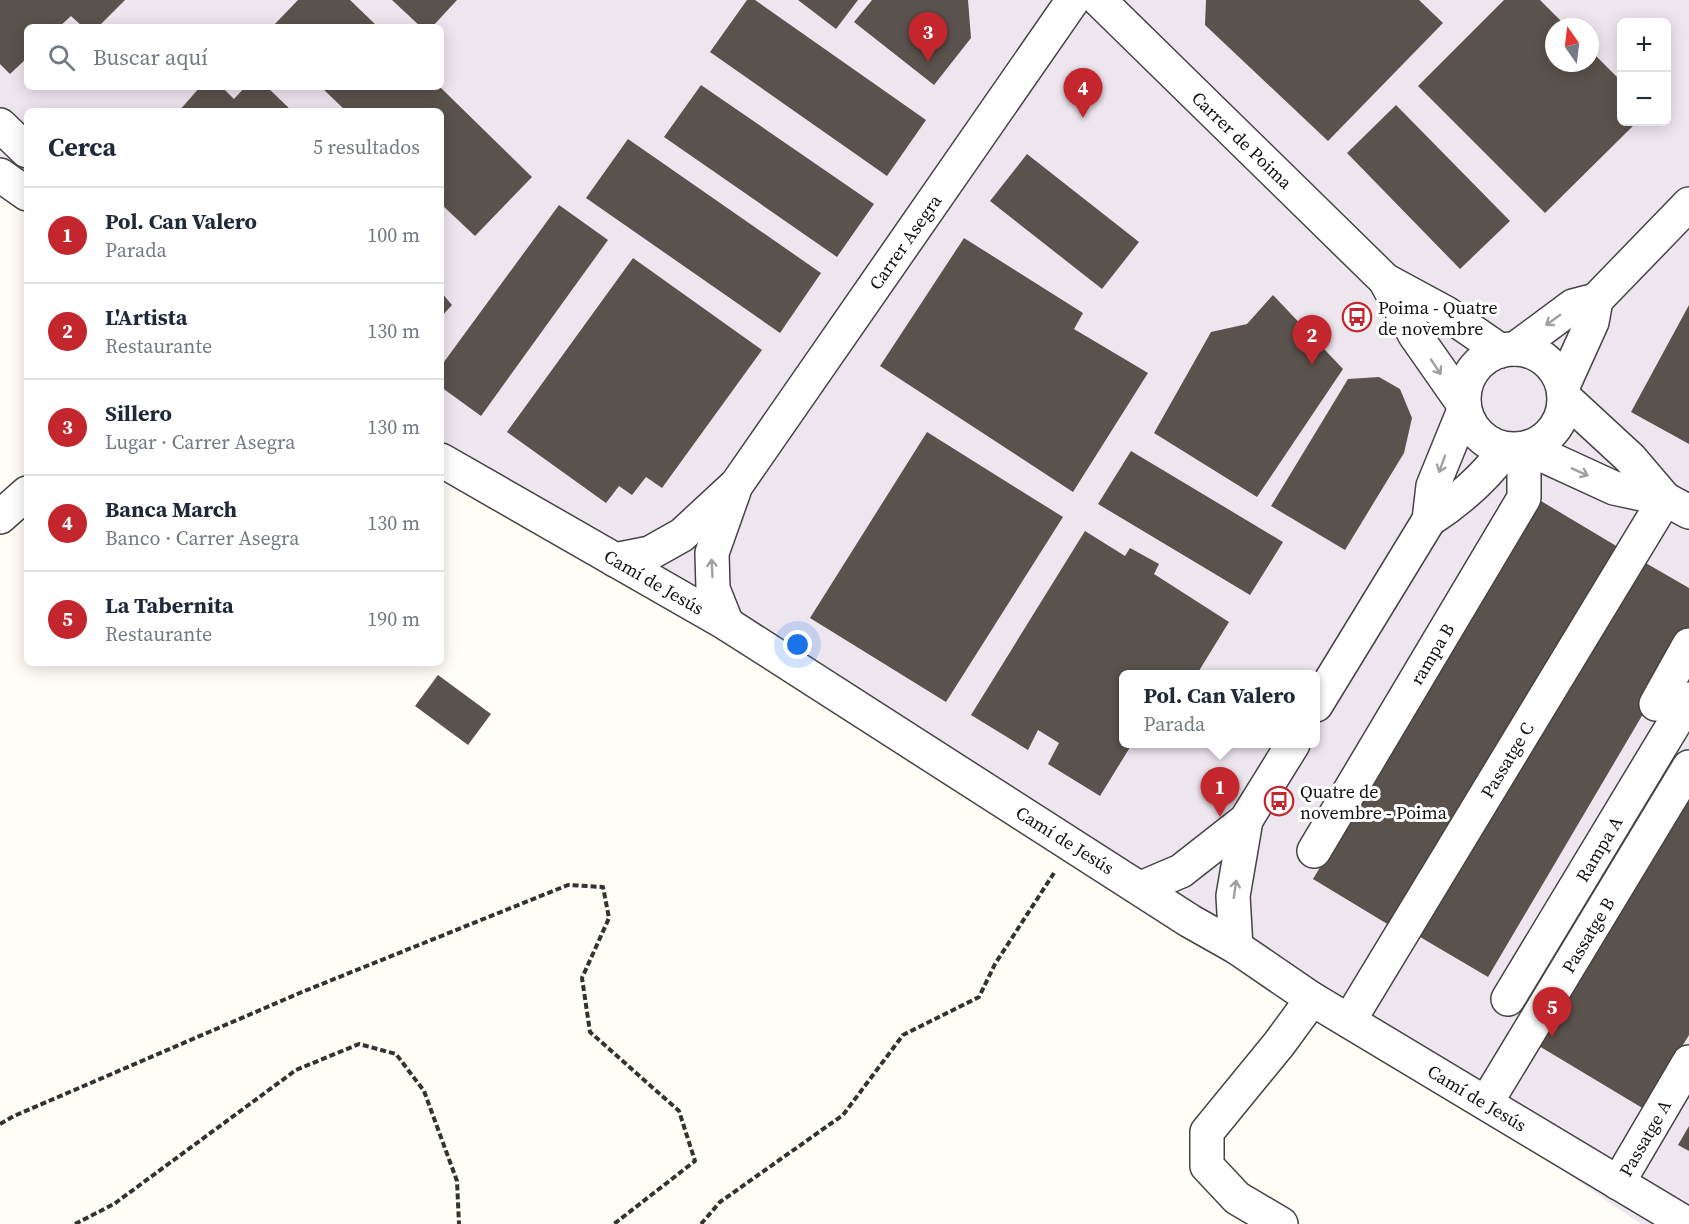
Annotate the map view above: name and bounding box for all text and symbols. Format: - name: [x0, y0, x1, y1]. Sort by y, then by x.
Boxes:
- pin: 3: [908, 13, 948, 62]
- north arrow: [1545, 18, 1599, 72]
- map controls: [1617, 18, 1671, 126]
- button: +: [1617, 18, 1671, 72]
- search box: [24, 24, 444, 90]
- icon: search: [45, 41, 78, 74]
- text: Buscar aquí: [93, 42, 208, 72]
- pin: 4: [1064, 68, 1102, 118]
- button: −: [1617, 72, 1671, 126]
- street label: Carrer de Poima: [1186, 86, 1298, 195]
- text: Cerca: [48, 129, 116, 165]
- text: 5 resultados: [313, 133, 420, 161]
- street label: Carrer Asegra: [863, 189, 948, 295]
- text: Pol. Can Valero: [105, 206, 257, 236]
- text: 1: [62, 221, 73, 249]
- text: 100 m: [367, 221, 420, 249]
- text: Parada: [105, 236, 167, 264]
- place label: Poima - Quatre de novembre: [1378, 295, 1498, 341]
- bus stop icon: Poima - Quatre de novembre: [1341, 301, 1373, 333]
- text: L'Artista: [105, 302, 187, 332]
- one-way arrow: [1546, 314, 1562, 326]
- pin: 2: [1292, 316, 1332, 365]
- text: 2: [62, 317, 73, 345]
- text: 130 m: [367, 317, 420, 345]
- text: Restaurante: [105, 332, 212, 360]
- one-way arrow: [1430, 358, 1442, 375]
- text: Sillero: [105, 398, 172, 428]
- text: 3: [62, 413, 73, 441]
- text: 130 m: [367, 413, 420, 441]
- text: Lugar · Carrer Asegra: [105, 428, 295, 456]
- one-way arrow: [1435, 454, 1446, 473]
- one-way arrow: [1571, 467, 1589, 479]
- text: Banca March: [105, 494, 237, 524]
- text: 4: [62, 509, 73, 537]
- text: 130 m: [367, 509, 420, 537]
- text: Banco · Carrer Asegra: [105, 524, 300, 552]
- street label: Camí de Jesús: [599, 543, 709, 621]
- one-way arrow: [707, 559, 718, 579]
- text: La Tabernita: [105, 590, 234, 620]
- text: 5: [62, 605, 73, 633]
- text: 190 m: [367, 605, 420, 633]
- street label: rampa B: [1404, 619, 1460, 689]
- text: Restaurante: [105, 620, 212, 648]
- your location: [783, 630, 812, 659]
- popup: [1119, 670, 1320, 748]
- text: Pol. Can Valero: [1143, 680, 1296, 710]
- text: Parada: [1143, 710, 1205, 738]
- street label: Passatge C: [1475, 717, 1539, 803]
- pin: 1: [1200, 768, 1240, 817]
- place label: Quatre de novembre - Poima: [1300, 779, 1448, 825]
- bus stop icon: Quatre de novembre - Poima: [1263, 785, 1295, 817]
- street label: Camí de Jesús: [1011, 800, 1119, 880]
- street label: Rampa A: [1570, 811, 1628, 887]
- one-way arrow: [1229, 880, 1240, 899]
- street label: Passatge B: [1556, 892, 1620, 978]
- pin: 5: [1532, 988, 1572, 1037]
- street label: Camí de Jesús: [1423, 1059, 1531, 1138]
- street label: Passatge A: [1613, 1095, 1677, 1181]

